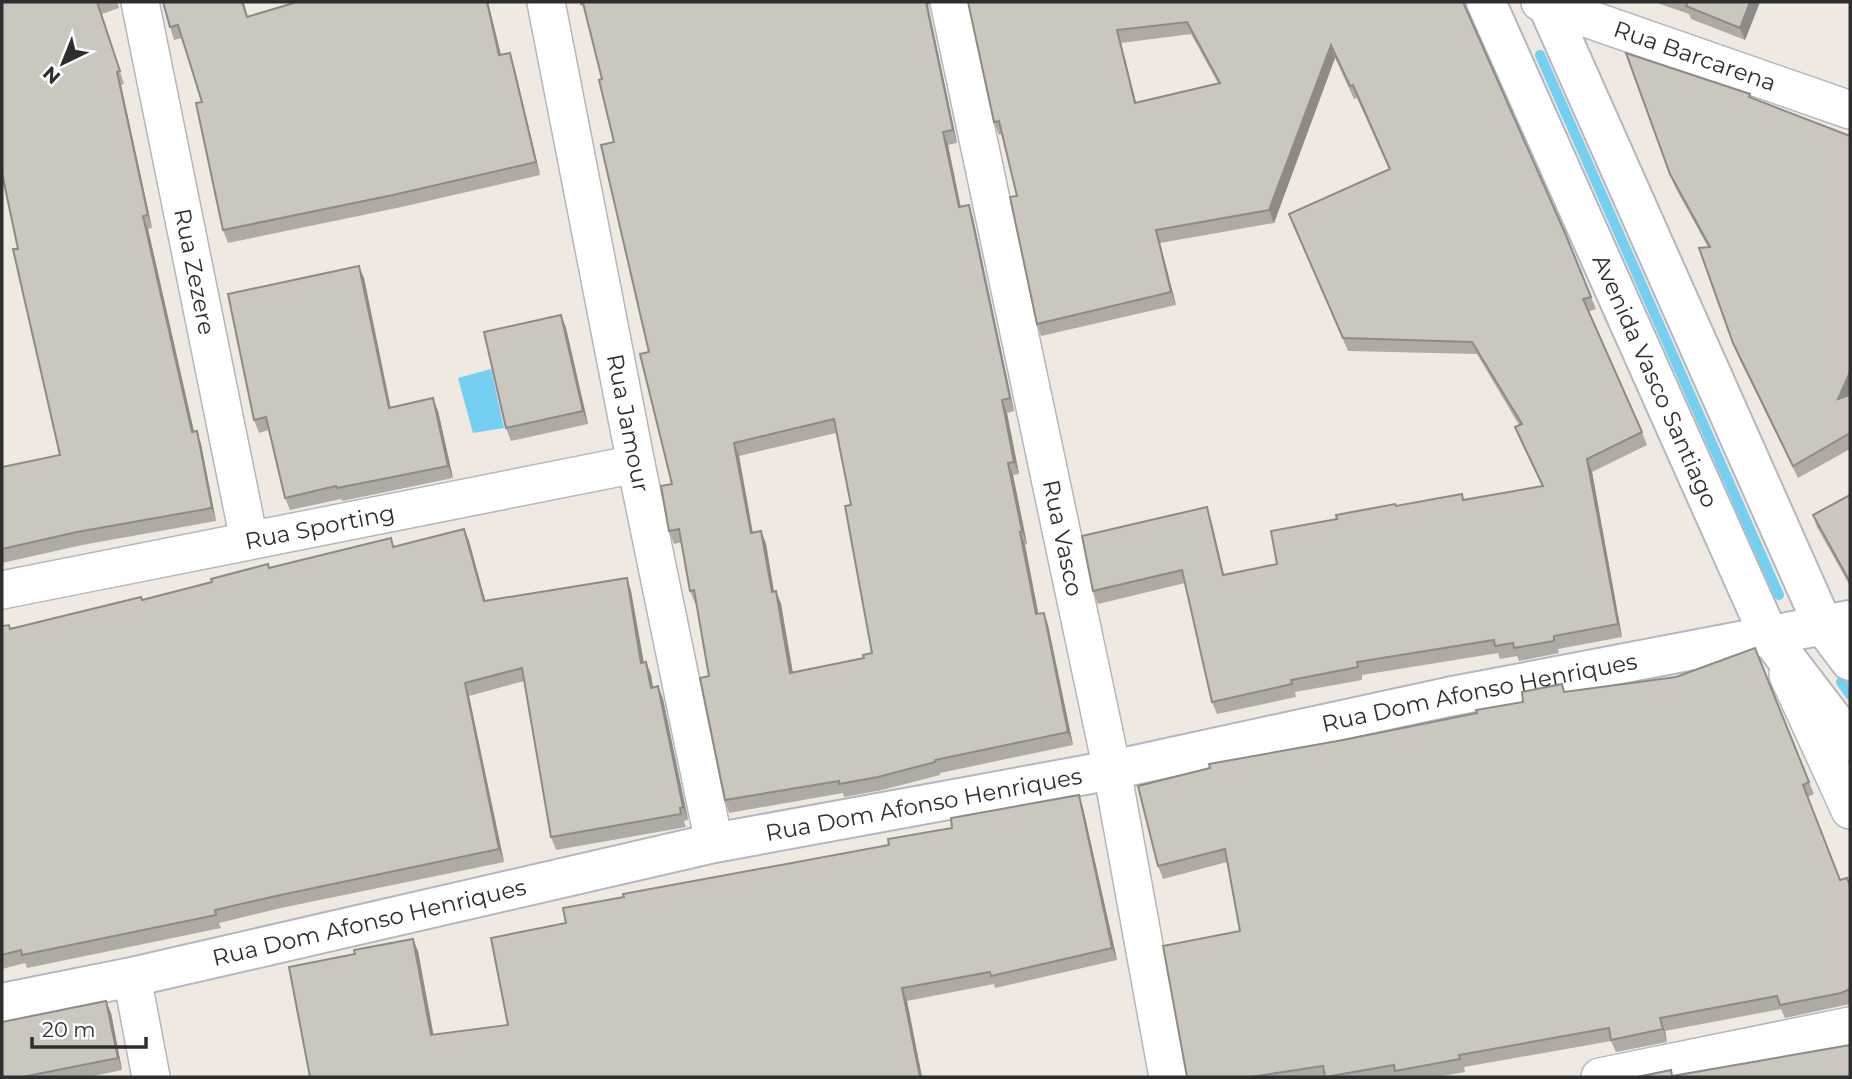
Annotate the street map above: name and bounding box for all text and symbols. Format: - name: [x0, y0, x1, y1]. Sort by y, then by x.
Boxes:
- street label: Rua Barcarena: [1610, 15, 1780, 97]
- north arrow: [28, 28, 98, 98]
- text: N: [38, 61, 65, 89]
- street label: Rua Zezere: [168, 206, 221, 337]
- street label: Avenida Vasco Santiago: [1586, 250, 1724, 512]
- street label: Rua Jamour: [601, 352, 655, 495]
- street label: Rua Vasco: [1037, 477, 1089, 599]
- street label: Rua Sporting: [242, 498, 397, 555]
- street label: Rua Dom Afonso Henriques: [1319, 647, 1639, 738]
- street label: Rua Dom Afonso Henriques: [763, 762, 1084, 847]
- street label: Rua Dom Afonso Henriques: [210, 873, 529, 972]
- scale bar: [32, 1006, 145, 1050]
- text: 20 m: [42, 1017, 96, 1042]

